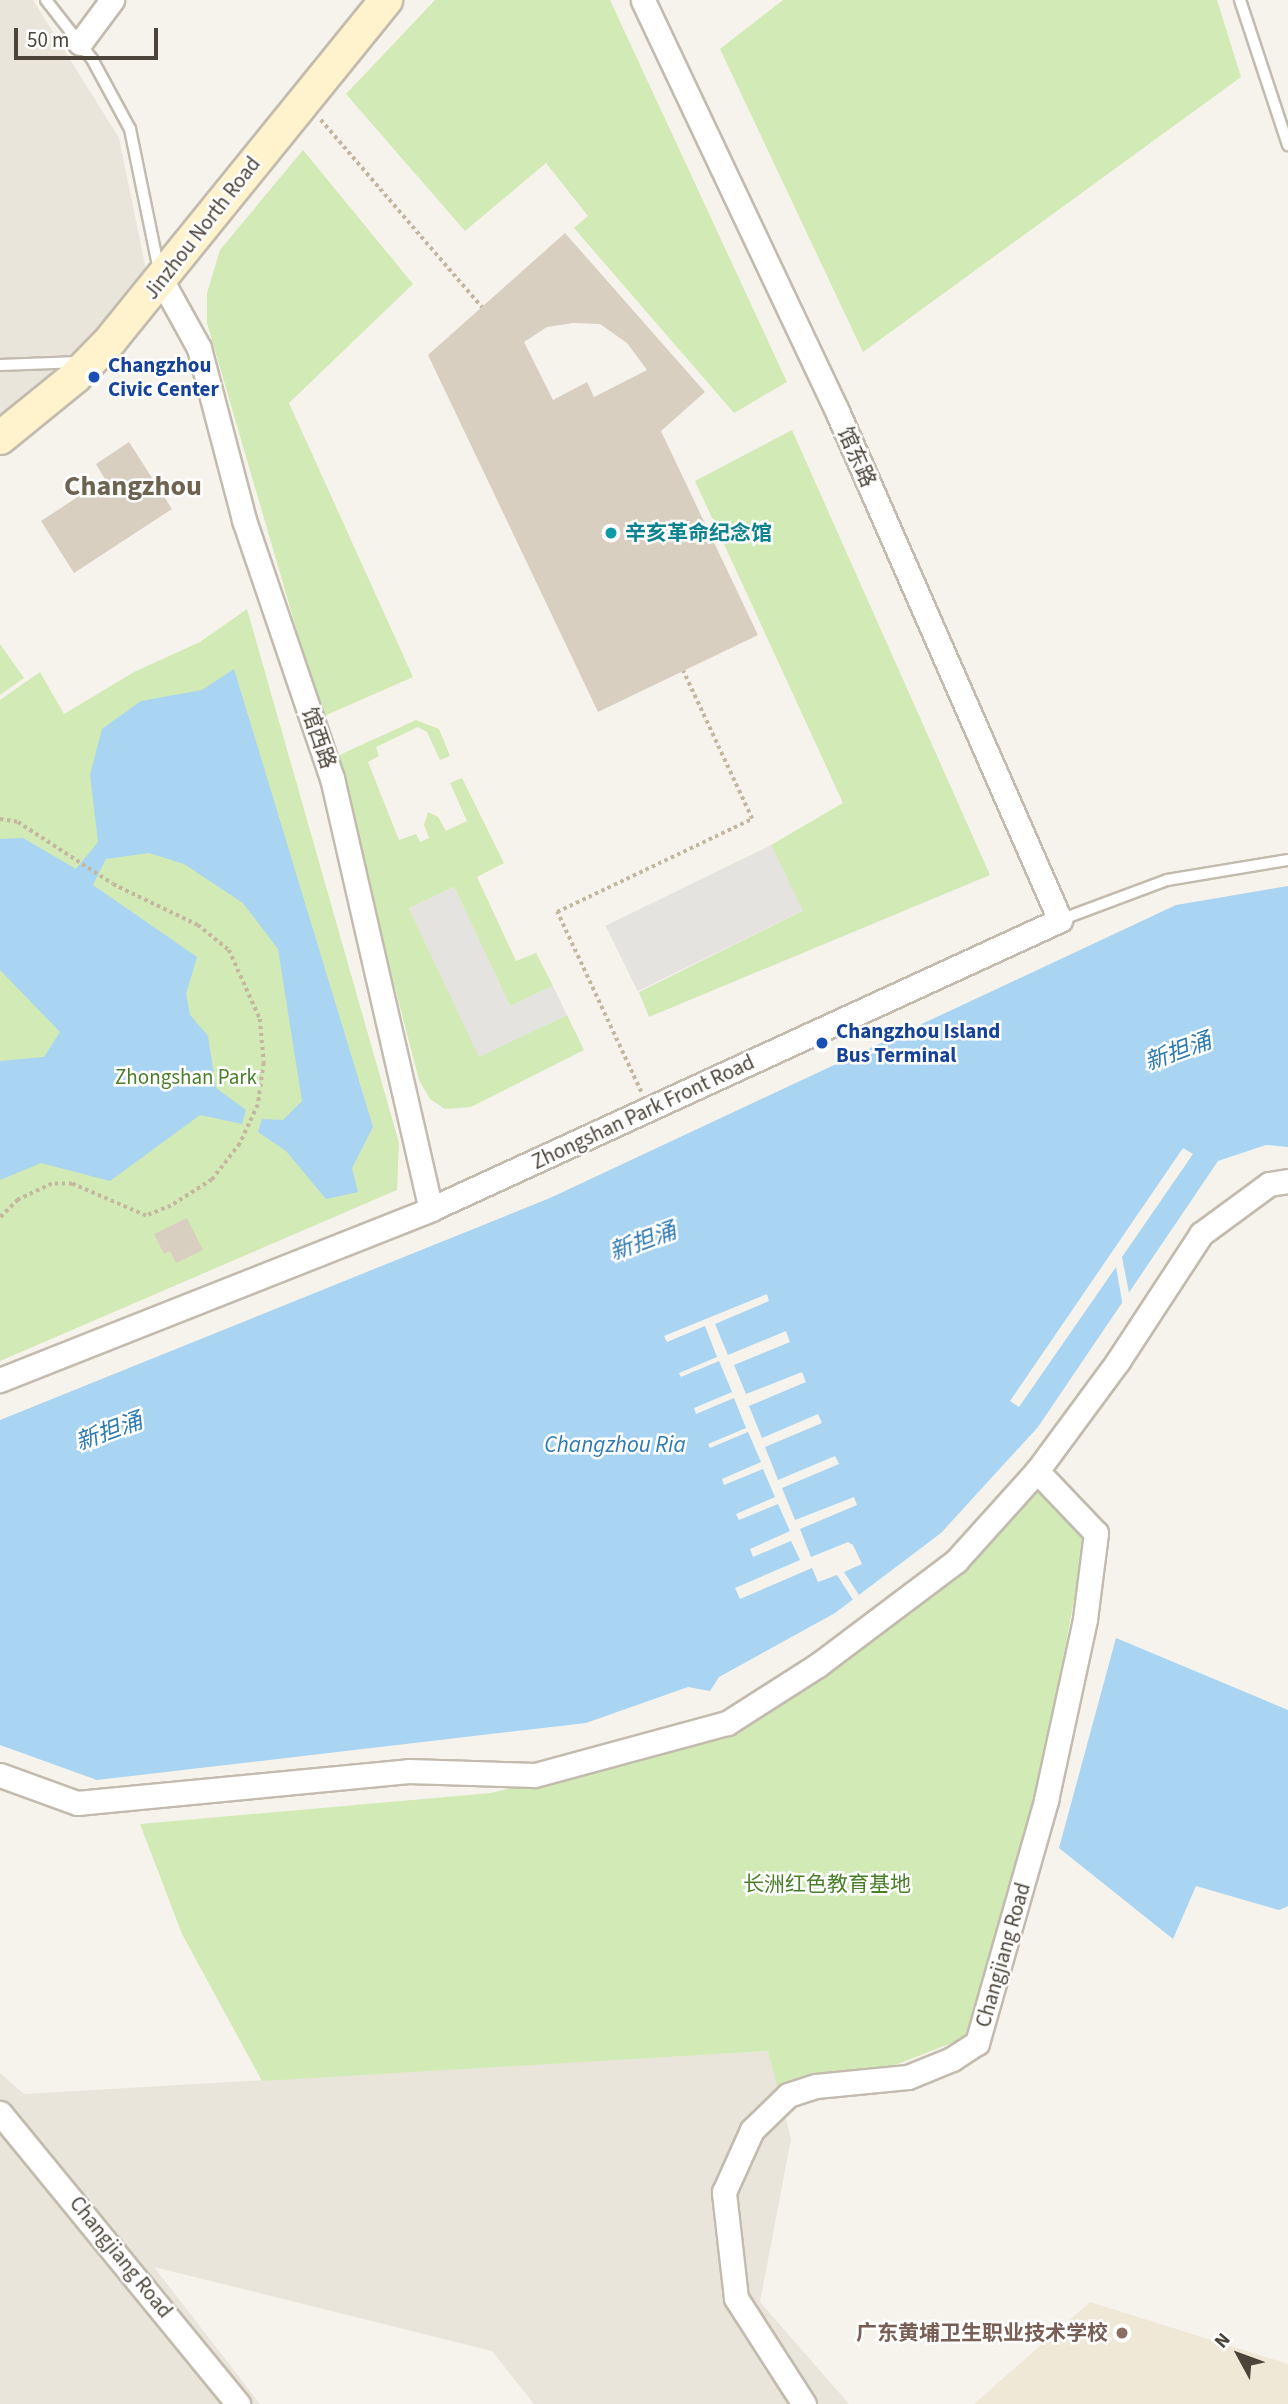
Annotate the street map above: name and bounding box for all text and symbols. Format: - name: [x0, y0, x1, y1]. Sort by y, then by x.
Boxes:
- scale bar: [18, 14, 161, 58]
- text: 50 m: [27, 25, 69, 55]
- street label: Jinzhou North Road: [138, 152, 266, 304]
- place label: Changzhou Civic Center: [108, 352, 219, 402]
- marker: Changzhou Civic Center: [86, 369, 102, 385]
- street label: 馆东路: [833, 423, 881, 491]
- district label: Changzhou: [64, 469, 202, 503]
- place label: 辛亥革命纪念馆: [625, 520, 772, 546]
- marker: 辛亥革命纪念馆: [603, 525, 619, 541]
- street label: 馆西路: [297, 704, 341, 772]
- place label: Changzhou Island Bus Terminal: [836, 1018, 1000, 1068]
- water label: 新担涌: [1141, 1027, 1215, 1077]
- marker: Changzhou Island Bus Terminal: [814, 1035, 830, 1051]
- street label: Zhongshan Park Front Road: [528, 1049, 758, 1175]
- park label: Zhongshan Park: [115, 1064, 257, 1090]
- water label: 新担涌: [606, 1217, 680, 1267]
- water label: 新担涌: [72, 1407, 146, 1457]
- water label: Changzhou Ria: [544, 1431, 686, 1459]
- park label: 长洲红色教育基地: [743, 1871, 911, 1897]
- street label: Changjiang Road: [970, 1880, 1036, 2030]
- street label: Changjiang Road: [64, 2191, 178, 2323]
- place label: 广东黄埔卫生职业技术学校: [856, 2320, 1108, 2346]
- north arrow: [1204, 2320, 1274, 2390]
- marker: 广东黄埔卫生职业技术学校: [1114, 2325, 1130, 2341]
- text: N: [1208, 2327, 1237, 2355]

